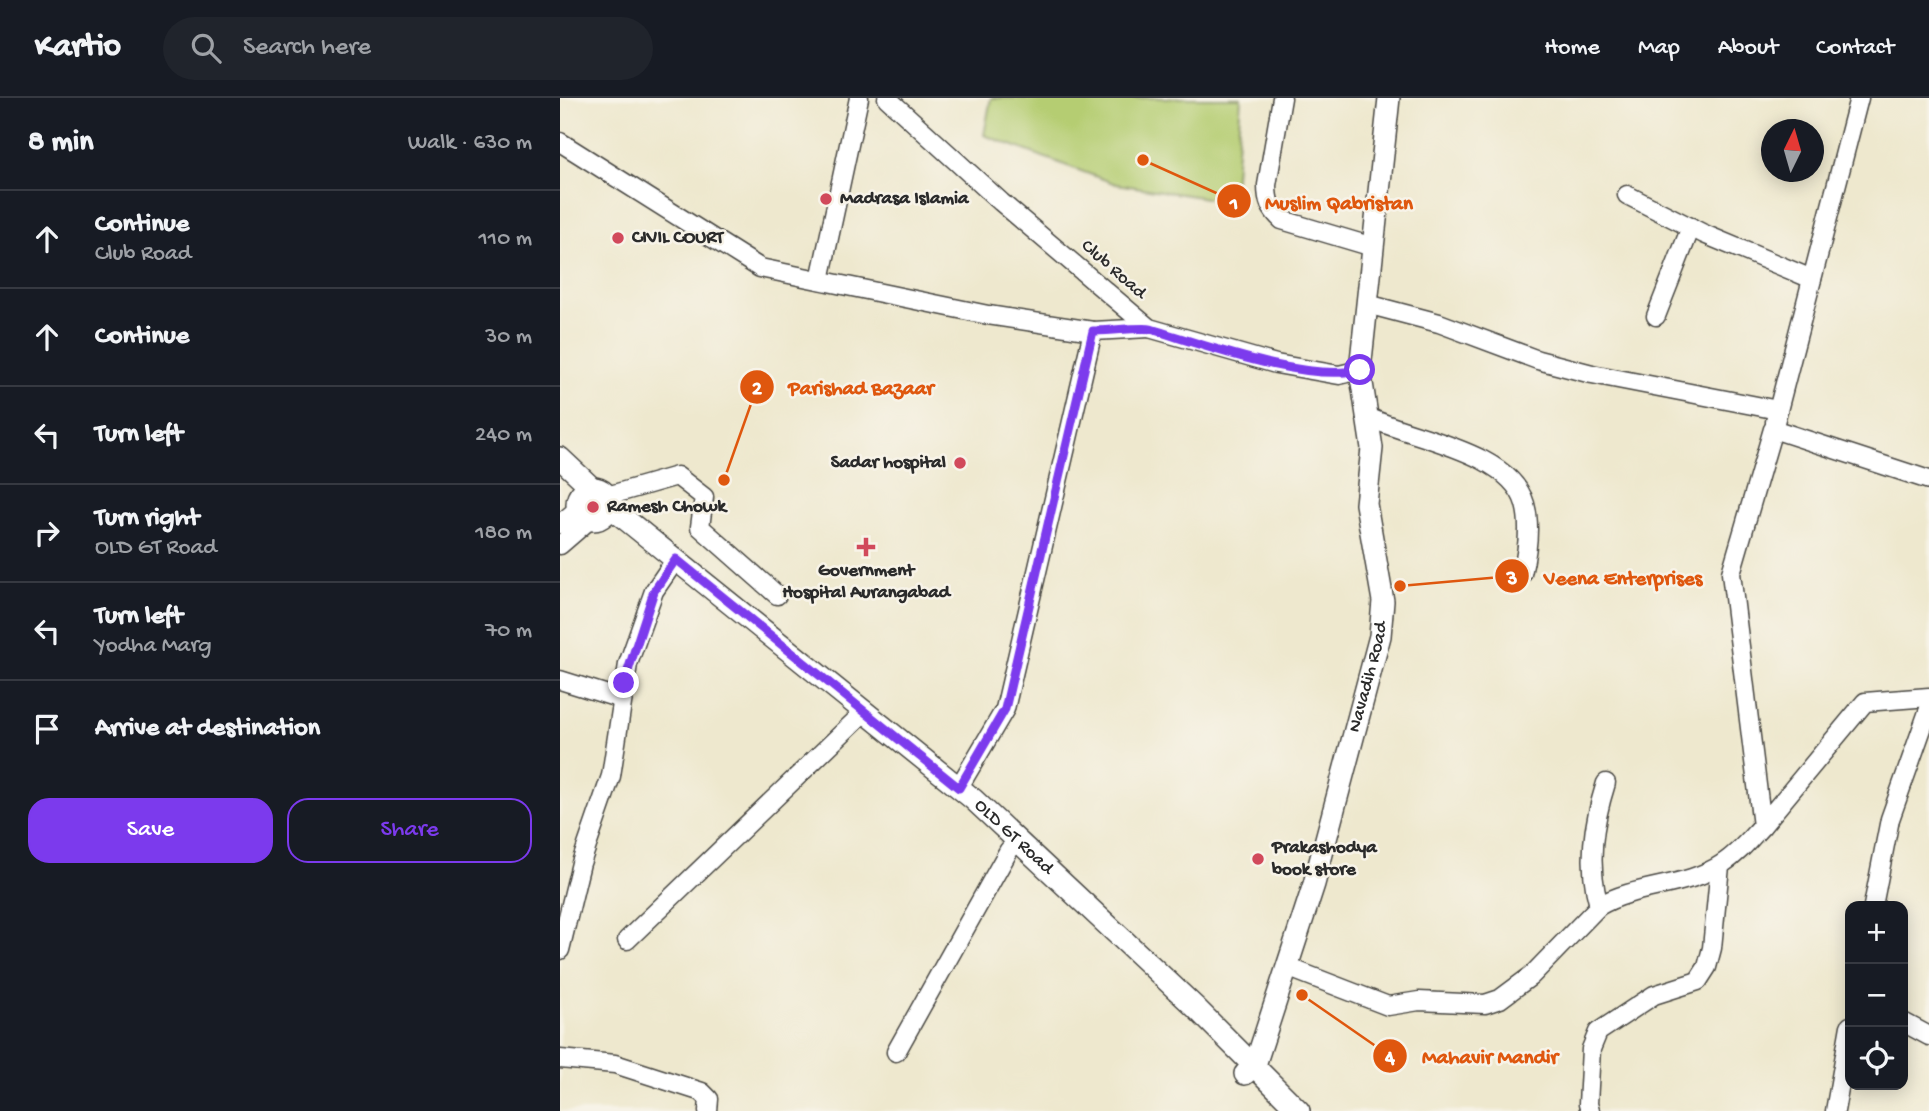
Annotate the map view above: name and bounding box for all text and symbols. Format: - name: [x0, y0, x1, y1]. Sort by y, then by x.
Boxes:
- search box: [163, 17, 653, 80]
- text: Kartio: [35, 29, 121, 67]
- icon: search: [187, 29, 225, 67]
- text: Search here: [243, 33, 371, 64]
- text: Home: [1544, 34, 1600, 63]
- text: Map: [1638, 34, 1680, 63]
- text: About: [1718, 34, 1778, 63]
- text: Contact: [1816, 34, 1894, 63]
- north arrow: [1761, 119, 1824, 182]
- text: 8 min: [28, 126, 94, 161]
- text: Walk · 630 m: [408, 130, 532, 157]
- callout: Muslim Qabristan: [1216, 180, 1427, 222]
- place label: Madrasa Islamia: [840, 188, 970, 211]
- marker: Madrasa Islamia: [818, 191, 834, 207]
- text: 1: [1229, 193, 1238, 218]
- text: Muslim Qabristan: [1265, 193, 1414, 218]
- text: Continue: [95, 210, 189, 241]
- icon: ahead: [28, 220, 66, 258]
- text: 110 m: [479, 226, 532, 253]
- place label: CIVIL COURT: [631, 227, 725, 250]
- marker: CIVIL COURT: [610, 230, 626, 246]
- street label: Club Road: [1075, 235, 1152, 306]
- text: Club Road: [95, 241, 191, 268]
- icon: ahead: [28, 318, 66, 356]
- text: Continue: [95, 322, 189, 353]
- text: 30 m: [485, 324, 532, 351]
- route start: [1344, 354, 1375, 385]
- callout: Parishad Bazaar: [739, 366, 948, 408]
- text: 2: [752, 378, 763, 403]
- text: Parishad Bazaar: [787, 378, 936, 403]
- icon: left: [28, 416, 66, 454]
- text: Turn left: [95, 420, 183, 451]
- text: 240 m: [475, 422, 532, 449]
- place label: Sadar hospital: [831, 452, 946, 475]
- marker: Sadar hospital: [952, 455, 968, 471]
- place label: Ramesh Chowk: [606, 496, 729, 519]
- marker: Ramesh Chowk: [585, 499, 601, 515]
- text: Turn right: [95, 504, 199, 535]
- icon: right: [28, 514, 66, 552]
- text: 180 m: [475, 520, 532, 547]
- text: OLD GT Road: [95, 535, 217, 562]
- marker: Government Hospital Aurangabad: [856, 537, 876, 557]
- callout: Veena Enterprises: [1495, 555, 1716, 597]
- place label: Government Hospital Aurangabad: [782, 560, 952, 605]
- text: 3: [1506, 568, 1518, 593]
- text: Veena Enterprises: [1543, 568, 1704, 593]
- text: Turn left: [95, 602, 183, 633]
- icon: left: [28, 612, 66, 650]
- text: 70 m: [485, 618, 532, 645]
- street label: Navadih Road: [1343, 619, 1393, 735]
- text: Yodha Marg: [95, 633, 212, 660]
- route end: [608, 667, 639, 698]
- icon: arrive: [28, 710, 66, 748]
- text: Arrive at destination: [95, 714, 320, 745]
- street label: OLD GT Road: [969, 794, 1060, 881]
- button: Save: [28, 798, 273, 863]
- button: Share: [287, 798, 532, 863]
- place label: Prakashodya book store: [1271, 837, 1378, 882]
- marker: Prakashodya book store: [1250, 851, 1266, 867]
- map controls: [1845, 901, 1908, 1090]
- button: +: [1845, 901, 1908, 964]
- button: −: [1845, 964, 1908, 1027]
- button: locate: [1845, 1027, 1908, 1090]
- callout: Mahavir Mandir: [1373, 1035, 1571, 1077]
- text: 4: [1384, 1047, 1396, 1072]
- text: Mahavir Mandir: [1422, 1047, 1561, 1072]

